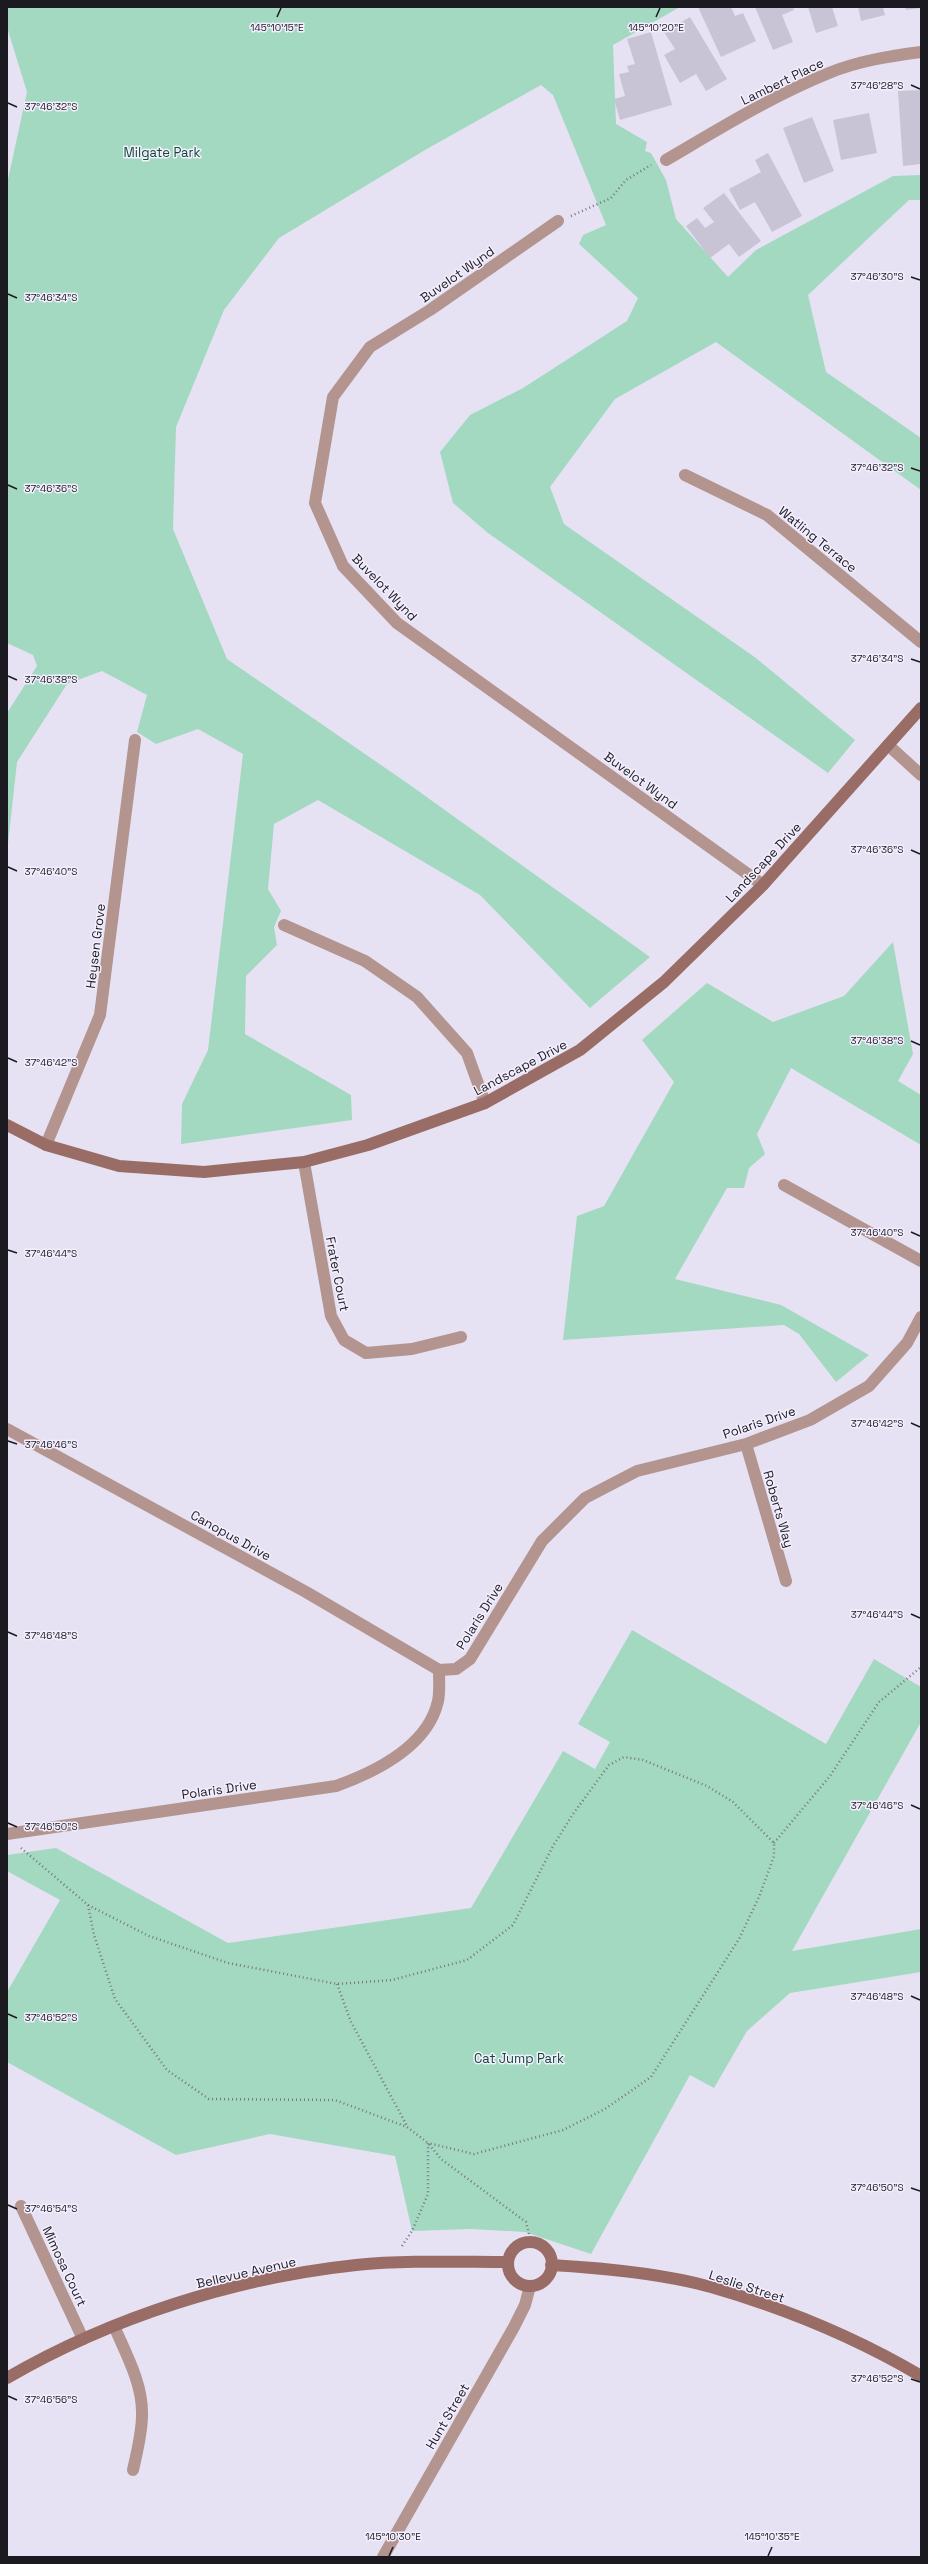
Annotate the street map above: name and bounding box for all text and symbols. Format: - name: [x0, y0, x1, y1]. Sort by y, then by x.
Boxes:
- text: 145°10'15"E: [250, 21, 304, 34]
- text: 145°10'20"E: [628, 21, 684, 34]
- street label: Lambert Place: [738, 54, 826, 109]
- text: 37°46'28"S: [850, 79, 904, 92]
- text: 37°46'32"S: [25, 100, 77, 113]
- park label: Milgate Park: [124, 144, 200, 161]
- street label: Buvelot Wynd: [417, 243, 498, 306]
- text: 37°46'30"S: [850, 270, 904, 283]
- text: 37°46'34"S: [25, 291, 77, 304]
- text: 37°46'32"S: [851, 461, 903, 474]
- text: 37°46'36"S: [25, 482, 77, 495]
- street label: Watling Terrace: [775, 502, 860, 576]
- street label: Buvelot Wynd: [348, 550, 421, 624]
- text: 37°46'34"S: [851, 652, 903, 665]
- text: 37°46'38"S: [24, 673, 78, 686]
- street label: Buvelot Wynd: [601, 748, 681, 813]
- street label: Landscape Drive: [722, 819, 805, 906]
- text: 37°46'36"S: [851, 843, 903, 856]
- text: 37°46'40"S: [25, 865, 78, 878]
- street label: Heysen Grove: [82, 903, 109, 990]
- text: 37°46'38"S: [850, 1034, 904, 1047]
- street label: Landscape Drive: [471, 1036, 570, 1099]
- text: 37°46'42"S: [25, 1056, 77, 1069]
- text: 37°46'40"S: [851, 1226, 904, 1239]
- street label: Frater Court: [322, 1235, 353, 1313]
- text: 37°46'44"S: [25, 1247, 77, 1260]
- street label: Polaris Drive: [721, 1402, 798, 1443]
- text: 37°46'42"S: [851, 1417, 903, 1430]
- text: 37°46'46"S: [25, 1438, 77, 1451]
- street label: Roberts Way: [759, 1468, 798, 1550]
- street label: Canopus Drive: [187, 1506, 274, 1565]
- street label: Polaris Drive: [452, 1580, 507, 1653]
- text: 37°46'44"S: [851, 1608, 903, 1621]
- text: 37°46'48"S: [25, 1629, 77, 1642]
- street label: Polaris Drive: [180, 1776, 258, 1803]
- text: 37°46'46"S: [851, 1799, 903, 1812]
- text: 37°46'50"S: [24, 1820, 78, 1833]
- text: 37°46'48"S: [851, 1990, 903, 2003]
- text: 37°46'52"S: [25, 2011, 77, 2024]
- park label: Cat Jump Park: [474, 2050, 564, 2067]
- text: 37°46'50"S: [850, 2181, 904, 2194]
- text: 37°46'54"S: [25, 2202, 77, 2215]
- street label: Mimosa Court: [39, 2223, 91, 2309]
- street label: Bellevue Avenue: [195, 2253, 298, 2292]
- street label: Leslie Street: [707, 2266, 787, 2307]
- text: 37°46'52"S: [851, 2372, 903, 2385]
- street label: Hunt Street: [422, 2380, 473, 2452]
- text: 37°46'56"S: [25, 2393, 77, 2406]
- text: 145°10'30"E: [365, 2530, 421, 2543]
- text: 145°10'35"E: [744, 2530, 800, 2543]

